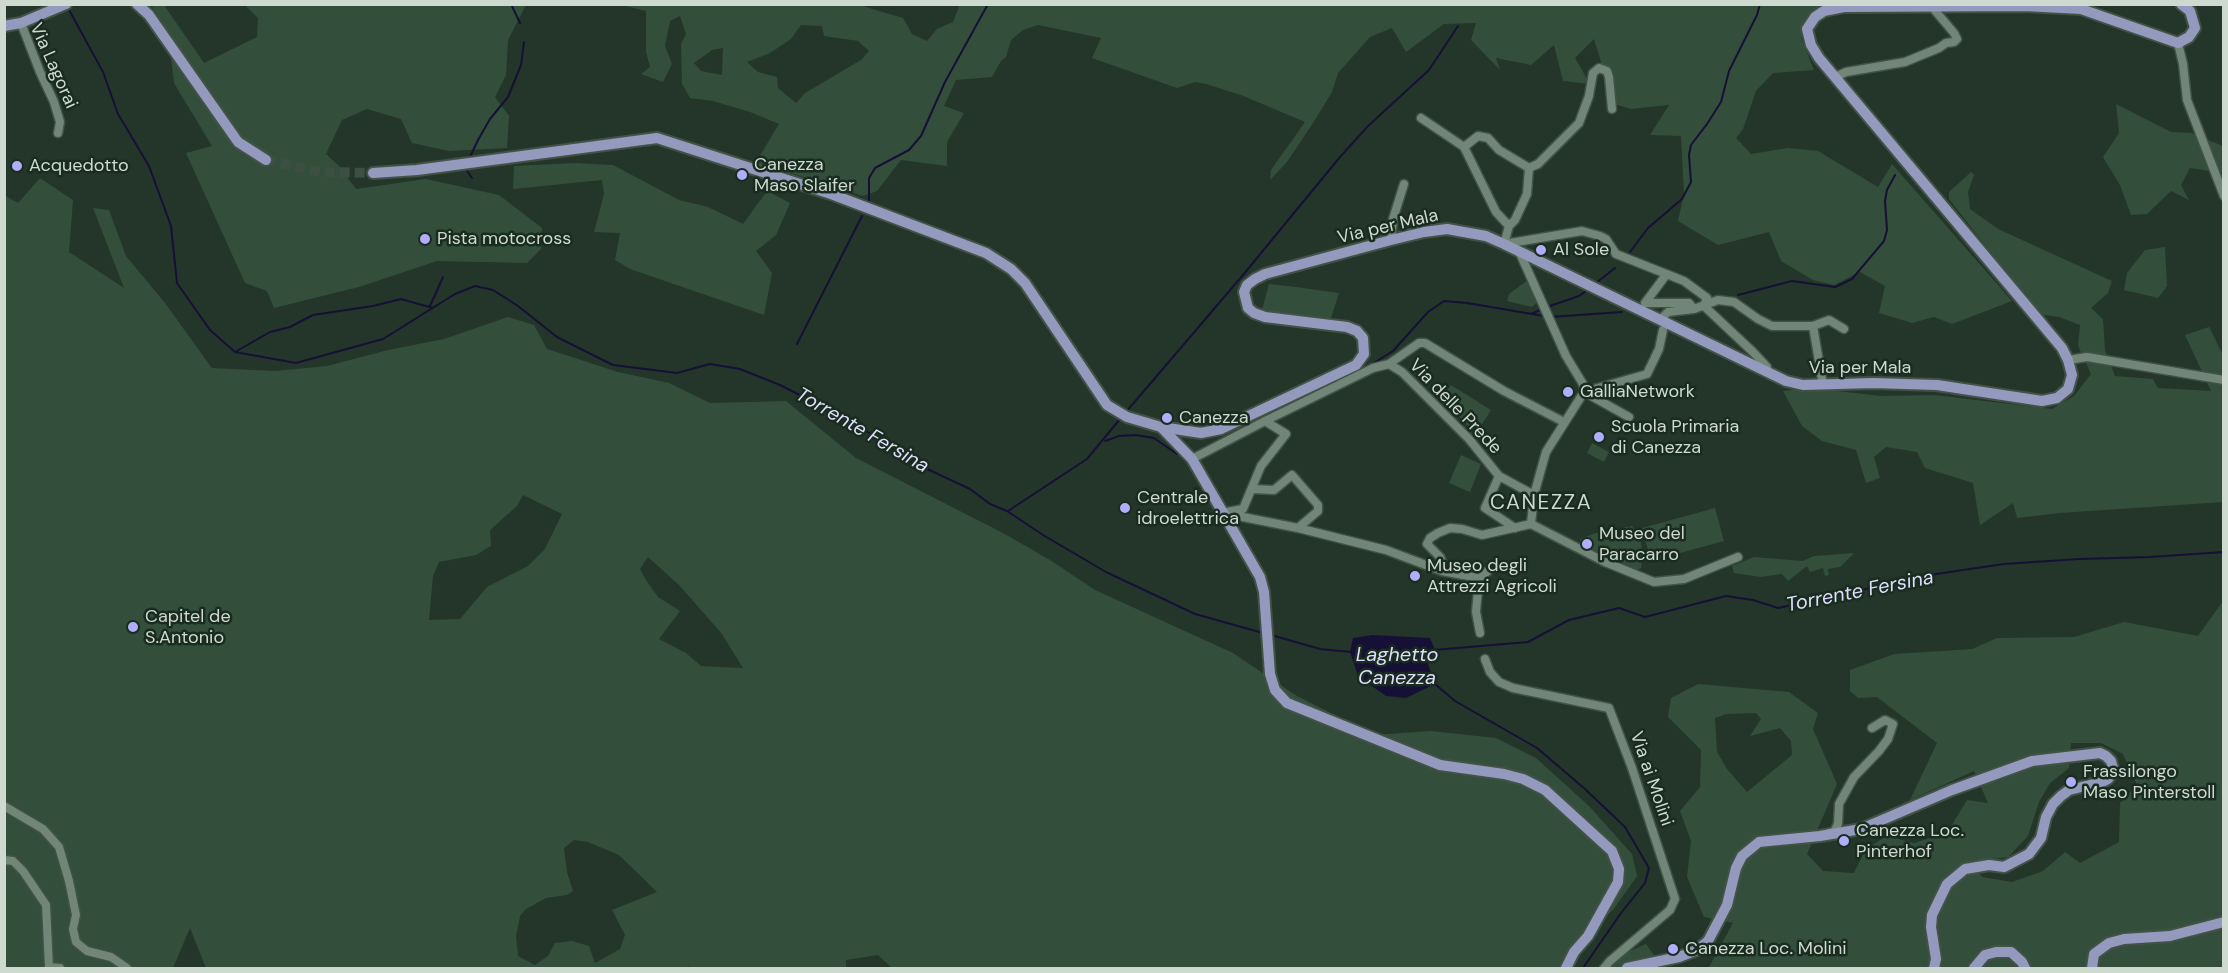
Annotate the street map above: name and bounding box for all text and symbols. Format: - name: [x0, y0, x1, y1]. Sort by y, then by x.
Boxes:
- street label: Via Lagorai: [25, 20, 81, 112]
- place label: Canezza Maso Slaifer: [754, 154, 855, 196]
- place label: Acquedotto: [29, 155, 129, 177]
- marker: Acquedotto: [10, 159, 24, 173]
- marker: Canezza Maso Slaifer: [735, 168, 749, 182]
- street label: Via per Mala: [1336, 205, 1440, 249]
- place label: Pista motocross: [437, 228, 571, 250]
- marker: Pista motocross: [418, 232, 432, 246]
- place label: Al Sole: [1553, 239, 1609, 261]
- marker: Al Sole: [1534, 243, 1548, 257]
- street label: Via delle Prede: [1404, 355, 1506, 459]
- street label: Via per Mala: [1809, 357, 1911, 379]
- place label: GalliaNetwork: [1580, 381, 1695, 403]
- water label: Torrente Fersina: [791, 383, 933, 479]
- marker: GalliaNetwork: [1561, 385, 1575, 399]
- place label: Canezza: [1179, 407, 1249, 429]
- marker: Canezza: [1160, 411, 1174, 425]
- place label: Scuola Primaria di Canezza: [1611, 416, 1739, 458]
- marker: Scuola Primaria di Canezza: [1592, 430, 1606, 444]
- place label: Centrale idroelettrica: [1137, 487, 1239, 530]
- district label: CANEZZA: [1490, 490, 1592, 516]
- marker: Centrale idroelettrica: [1118, 501, 1132, 515]
- place label: Museo del Paracarro: [1599, 523, 1685, 566]
- marker: Museo del Paracarro: [1580, 537, 1594, 551]
- place label: Museo degli Attrezzi Agricoli: [1427, 555, 1557, 598]
- water label: Torrente Fersina: [1784, 566, 1936, 618]
- marker: Museo degli Attrezzi Agricoli: [1408, 569, 1422, 583]
- place label: Capitel de S.Antonio: [145, 606, 231, 648]
- marker: Capitel de S.Antonio: [126, 620, 140, 634]
- water label: Laghetto Canezza: [1356, 644, 1438, 691]
- street label: Via ai Molini: [1625, 729, 1677, 829]
- place label: Frassilongo Maso Pinterstoll: [2083, 761, 2215, 804]
- marker: Frassilongo Maso Pinterstoll: [2064, 775, 2078, 789]
- place label: Canezza Loc. Pinterhof: [1856, 820, 1964, 862]
- marker: Canezza Loc. Pinterhof: [1837, 834, 1851, 848]
- place label: Canezza Loc. Molini: [1685, 938, 1847, 960]
- marker: Canezza Loc. Molini: [1666, 942, 1680, 956]

